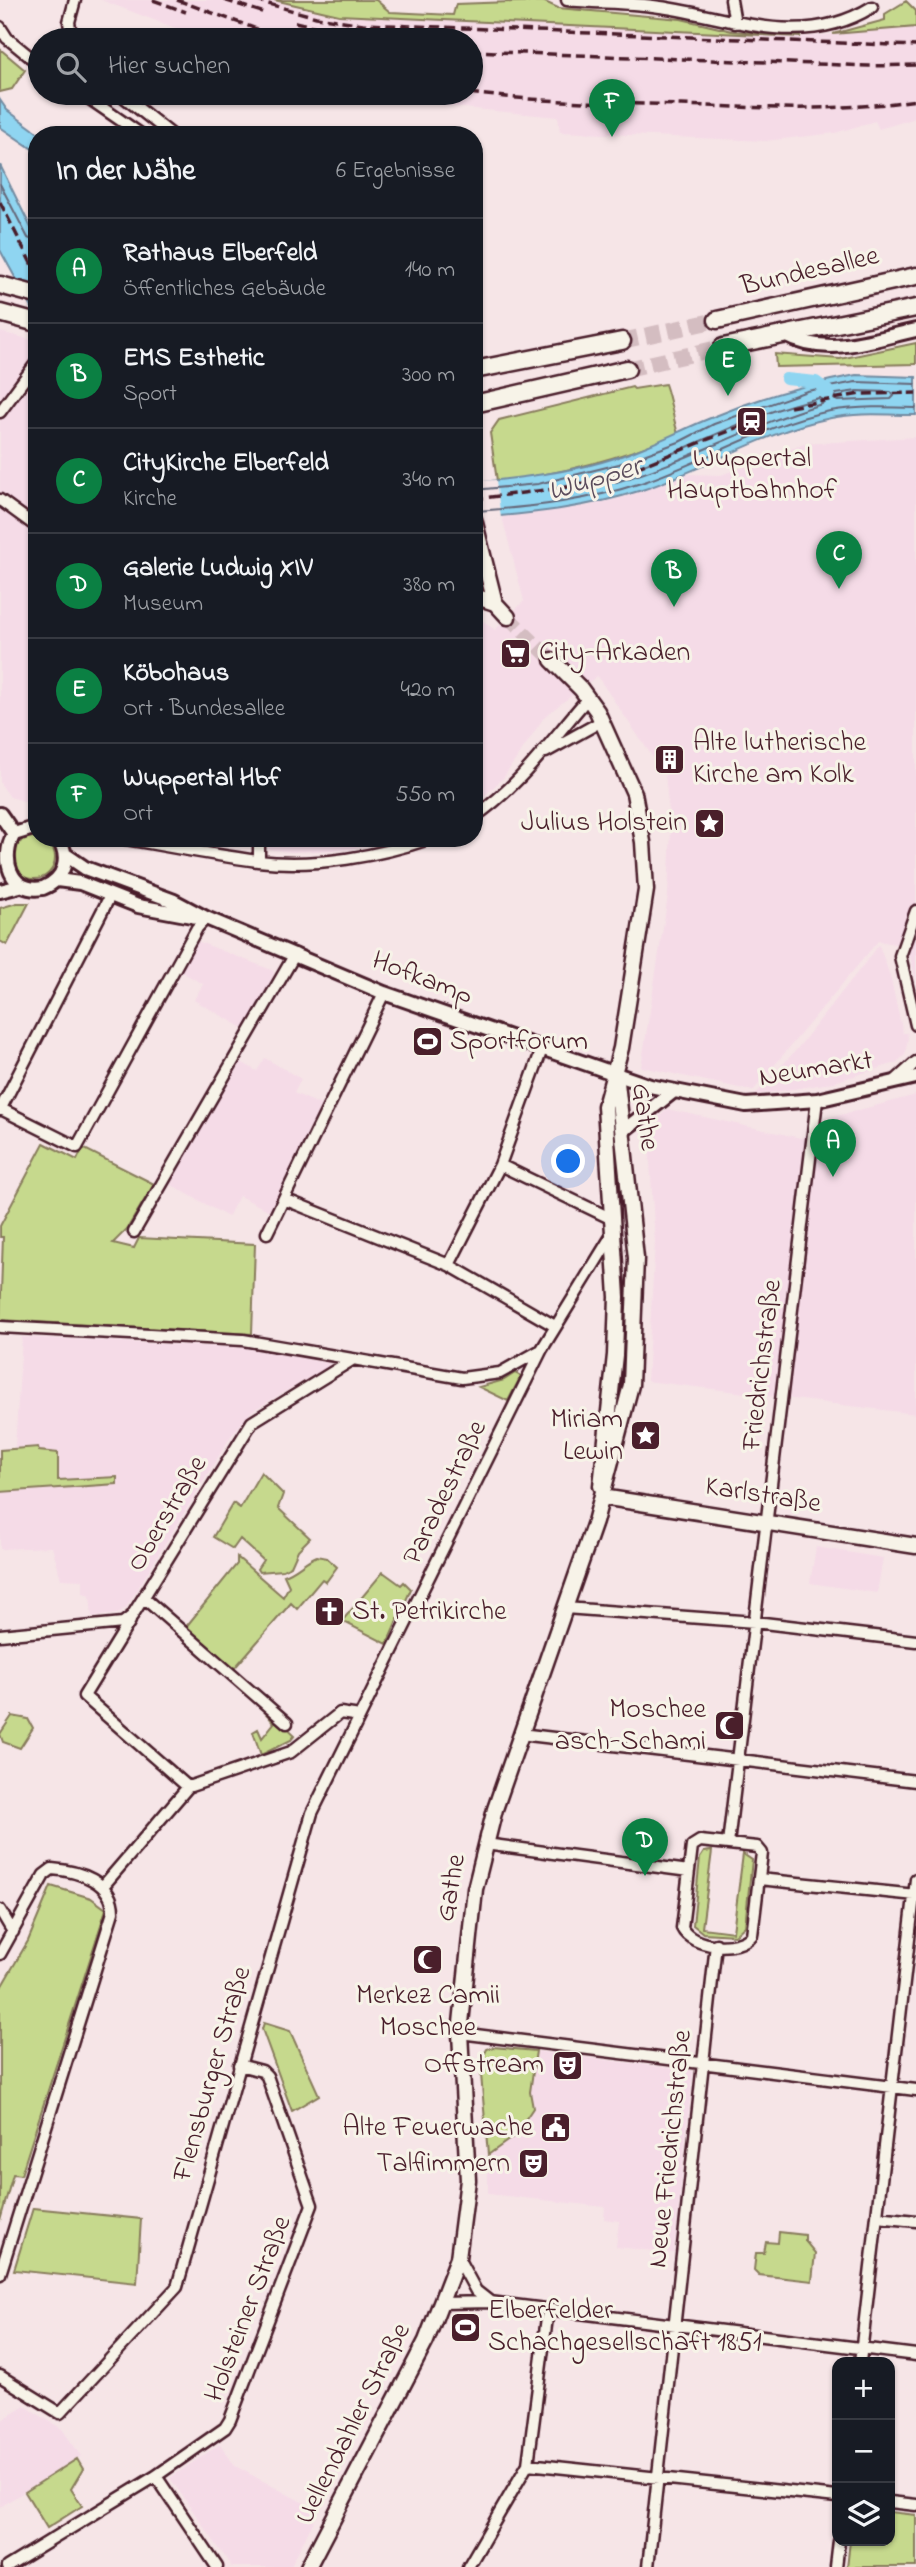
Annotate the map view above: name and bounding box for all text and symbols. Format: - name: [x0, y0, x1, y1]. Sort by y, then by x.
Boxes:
- search box: [28, 28, 483, 105]
- icon: search: [52, 48, 90, 86]
- text: Hier suchen: [108, 48, 230, 86]
- pin: F: [589, 79, 635, 137]
- text: In der Nähe: [56, 150, 196, 194]
- text: 6 Ergebnisse: [336, 155, 455, 188]
- text: Rathaus Elberfeld: [123, 235, 317, 273]
- street label: Bundesallee: [736, 236, 884, 308]
- text: A: [72, 254, 86, 287]
- text: 140 m: [405, 254, 455, 287]
- text: Öffentliches Gebäude: [123, 273, 326, 306]
- pin: E: [705, 338, 751, 396]
- text: EMS Esthetic: [123, 340, 264, 378]
- text: B: [71, 359, 87, 392]
- text: 300 m: [402, 359, 455, 392]
- text: Sport: [123, 378, 177, 411]
- station icon: Wuppertal Hauptbahnhof: [735, 405, 769, 439]
- place label: Wuppertal Hauptbahnhof: [667, 439, 837, 512]
- text: CityKirche Elberfeld: [123, 445, 329, 483]
- water label: Wupper: [543, 445, 651, 514]
- text: C: [73, 464, 85, 497]
- text: 340 m: [402, 464, 455, 497]
- text: Kirche: [123, 483, 177, 516]
- pin: C: [816, 531, 862, 589]
- pin: B: [651, 549, 697, 607]
- text: Galerie Ludwig XIV: [123, 550, 313, 588]
- text: D: [71, 569, 87, 602]
- text: 380 m: [403, 569, 455, 602]
- text: Museum: [123, 588, 203, 621]
- place label: City-Arkaden: [539, 633, 690, 674]
- supermarket icon: City-Arkaden: [499, 636, 533, 670]
- text: Köbohaus: [123, 655, 229, 693]
- text: E: [72, 674, 86, 707]
- text: 420 m: [401, 674, 455, 707]
- text: Ort · Bundesallee: [123, 693, 285, 726]
- place label: Alte lutherische Kirche am Kolk: [693, 723, 866, 796]
- building icon: Alte lutherische Kirche am Kolk: [653, 742, 687, 776]
- text: Wuppertal Hbf: [123, 760, 280, 798]
- text: F: [72, 779, 86, 812]
- text: 550 m: [395, 779, 455, 812]
- text: Ort: [123, 798, 153, 831]
- place label: Julius Holstein: [521, 803, 687, 844]
- place icon: Julius Holstein: [693, 806, 727, 840]
- street label: Hofkamp: [365, 941, 479, 1017]
- place label: Sportforum: [450, 1022, 588, 1063]
- sports icon: Sportforum: [410, 1025, 444, 1059]
- street label: Neumarkt: [756, 1041, 876, 1099]
- street label: Gathe: [619, 1081, 669, 1154]
- pin: A: [810, 1119, 856, 1177]
- your location: [551, 1144, 585, 1178]
- street label: Friedrichstraße: [732, 1277, 794, 1454]
- place label: Miriam Lewin: [550, 1400, 623, 1473]
- street label: Paradestraße: [393, 1413, 499, 1572]
- place icon: Miriam Lewin: [629, 1419, 663, 1453]
- street label: Oberstraße: [117, 1448, 219, 1580]
- street label: Karlstraße: [702, 1467, 824, 1525]
- place label: St. Petrikirche: [352, 1592, 507, 1633]
- church icon: St. Petrikirche: [312, 1595, 346, 1629]
- place label: Moschee asch-Schami: [555, 1690, 706, 1763]
- mosque icon: Moschee asch-Schami: [712, 1709, 746, 1743]
- pin: D: [622, 1818, 668, 1876]
- street label: Gathe: [426, 1851, 478, 1925]
- mosque icon: Merkez Camii Moschee: [411, 1942, 445, 1976]
- street label: Flensburger Straße: [162, 1961, 263, 2187]
- place label: Merkez Camii Moschee: [356, 1976, 500, 2049]
- street label: Neue Friedrichstraße: [638, 2028, 704, 2270]
- place label: Offstream: [424, 2045, 544, 2086]
- theatre icon: Offstream: [550, 2048, 584, 2082]
- place label: Alte Feuerwache: [342, 2108, 533, 2149]
- public building icon: Alte Feuerwache: [539, 2111, 573, 2145]
- place label: Talflimmern: [376, 2144, 510, 2185]
- theatre icon: Talflimmern: [516, 2147, 550, 2181]
- street label: Holsteiner Straße: [195, 2210, 303, 2408]
- place label: Elberfelder Schachgesellschaft 1851: [488, 2291, 762, 2364]
- sports icon: Elberfelder Schachgesellschaft 1851: [448, 2310, 482, 2344]
- street label: Uellendahler Straße: [285, 2316, 423, 2532]
- map controls: [832, 2357, 895, 2546]
- button: +: [832, 2357, 895, 2420]
- button: −: [832, 2420, 895, 2483]
- button: layers: [832, 2483, 895, 2546]

